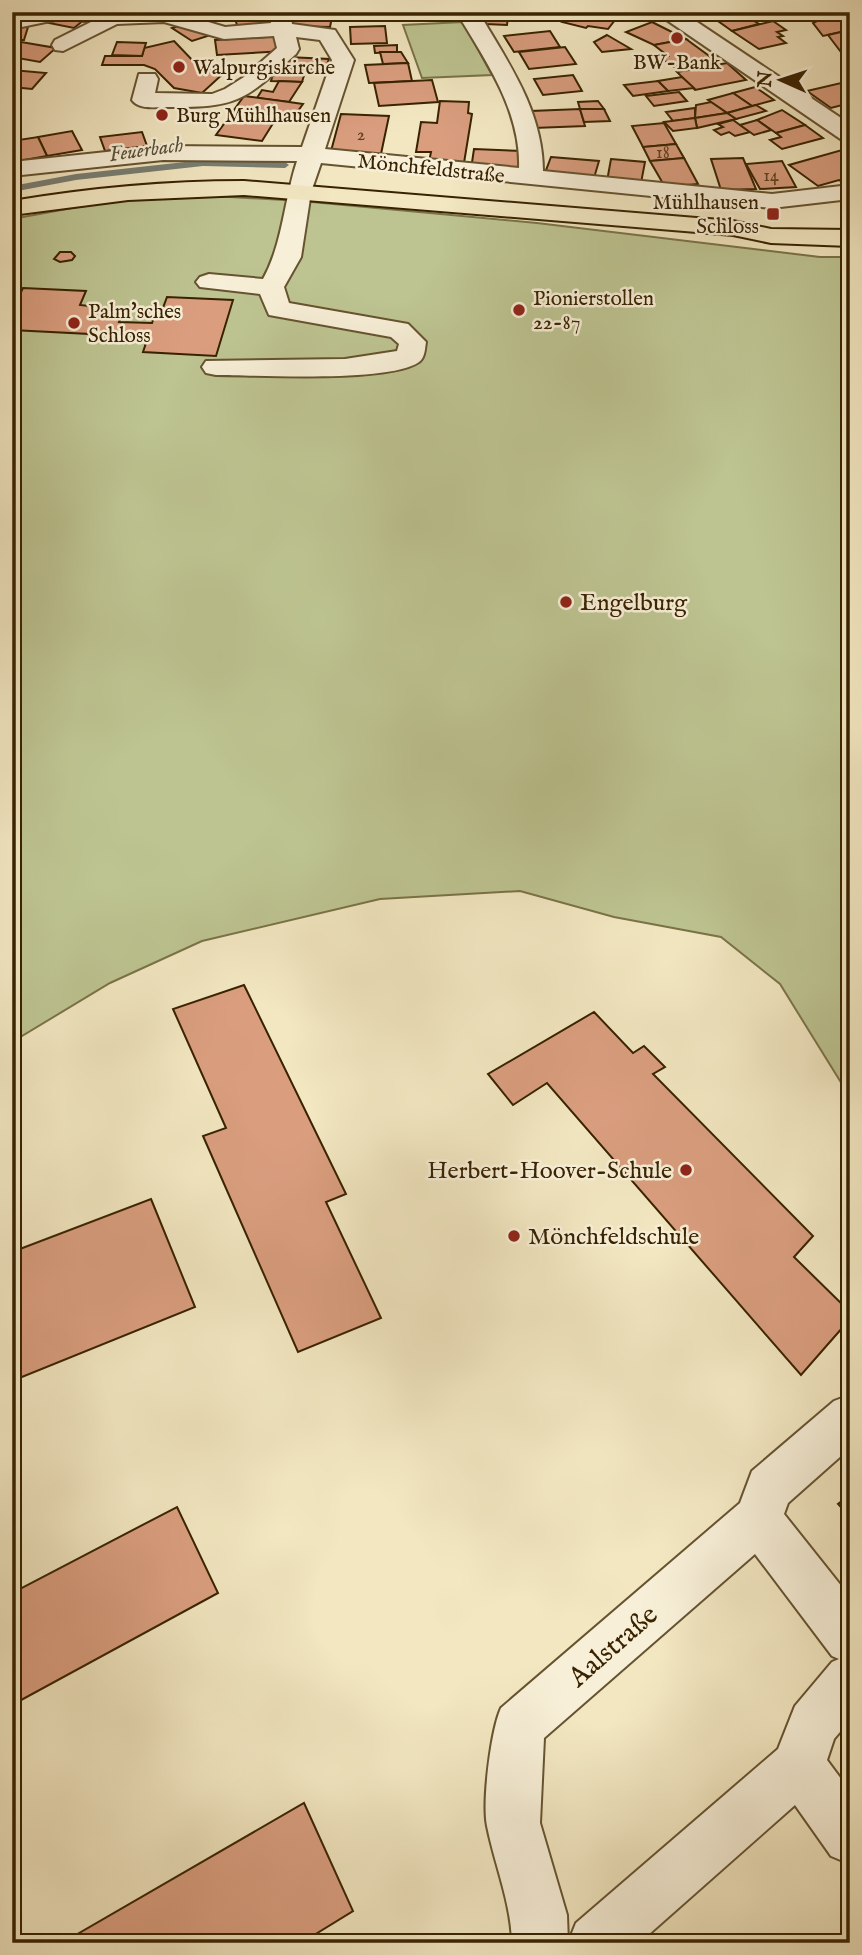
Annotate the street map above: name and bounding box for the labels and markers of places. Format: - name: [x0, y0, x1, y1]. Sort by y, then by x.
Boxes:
- marker: BW-Bank: [669, 30, 685, 46]
- place label: BW-Bank: [633, 50, 722, 77]
- place label: Walpurgiskirche: [193, 55, 336, 82]
- marker: Walpurgiskirche: [171, 59, 187, 75]
- place label: Burg Mühlhausen: [176, 103, 331, 130]
- marker: Burg Mühlhausen: [154, 107, 170, 123]
- place label: Mühlhausen Schloss: [652, 190, 759, 241]
- marker: Mühlhausen Schloss: [765, 206, 781, 222]
- place label: Pionierstollen 22-87: [533, 286, 654, 337]
- place label: Palm'sches Schloss: [88, 299, 181, 350]
- marker: Pionierstollen 22-87: [511, 302, 527, 318]
- marker: Palm'sches Schloss: [66, 315, 82, 331]
- place label: Engelburg: [580, 588, 688, 619]
- marker: Engelburg: [558, 594, 574, 610]
- place label: Herbert-Hoover-Schule: [427, 1156, 672, 1187]
- marker: Herbert-Hoover-Schule: [678, 1162, 694, 1178]
- place label: Mönchfeldschule: [528, 1222, 699, 1253]
- marker: Mönchfeldschule: [506, 1228, 522, 1244]

